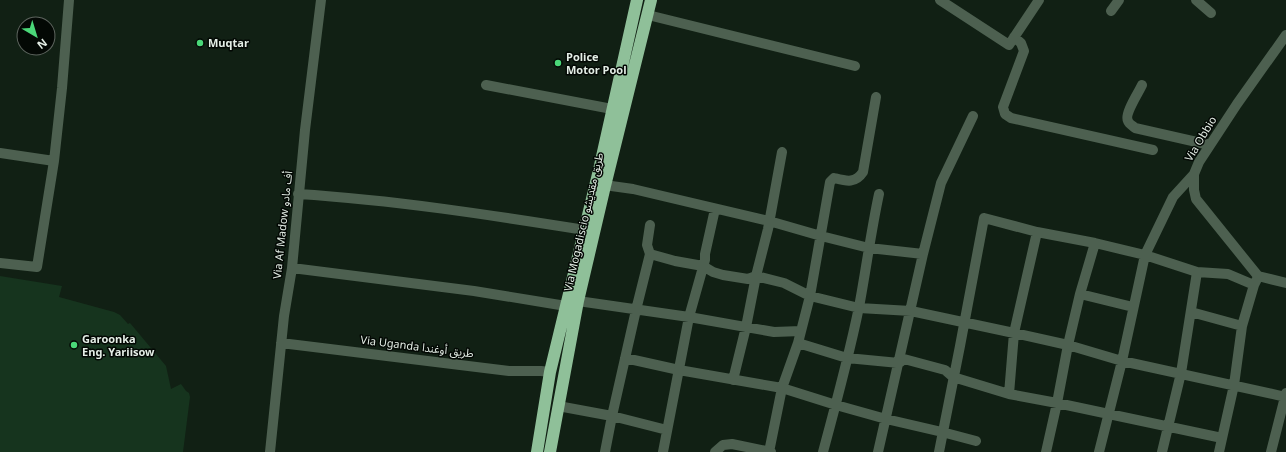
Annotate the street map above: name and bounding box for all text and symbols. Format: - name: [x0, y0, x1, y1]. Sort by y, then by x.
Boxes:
- north arrow: [16, 16, 56, 56]
- text: N: [31, 32, 52, 55]
- place label: Muqtar: [208, 32, 249, 55]
- marker: Muqtar: [195, 38, 205, 48]
- place label: Police Motor Pool: [566, 46, 627, 82]
- marker: Police Motor Pool: [553, 58, 563, 68]
- street label: Via Obbio: [1178, 111, 1224, 166]
- street label: Via Mogadiscio طريق مقديشو: [557, 150, 611, 294]
- street label: Via Af Madow أف مادو: [266, 170, 300, 280]
- place label: Garoonka Eng. Yariisow: [82, 328, 155, 364]
- street label: Via Uganda طريق أوغندا: [359, 329, 475, 365]
- marker: Garoonka Eng. Yariisow: [69, 340, 79, 350]

